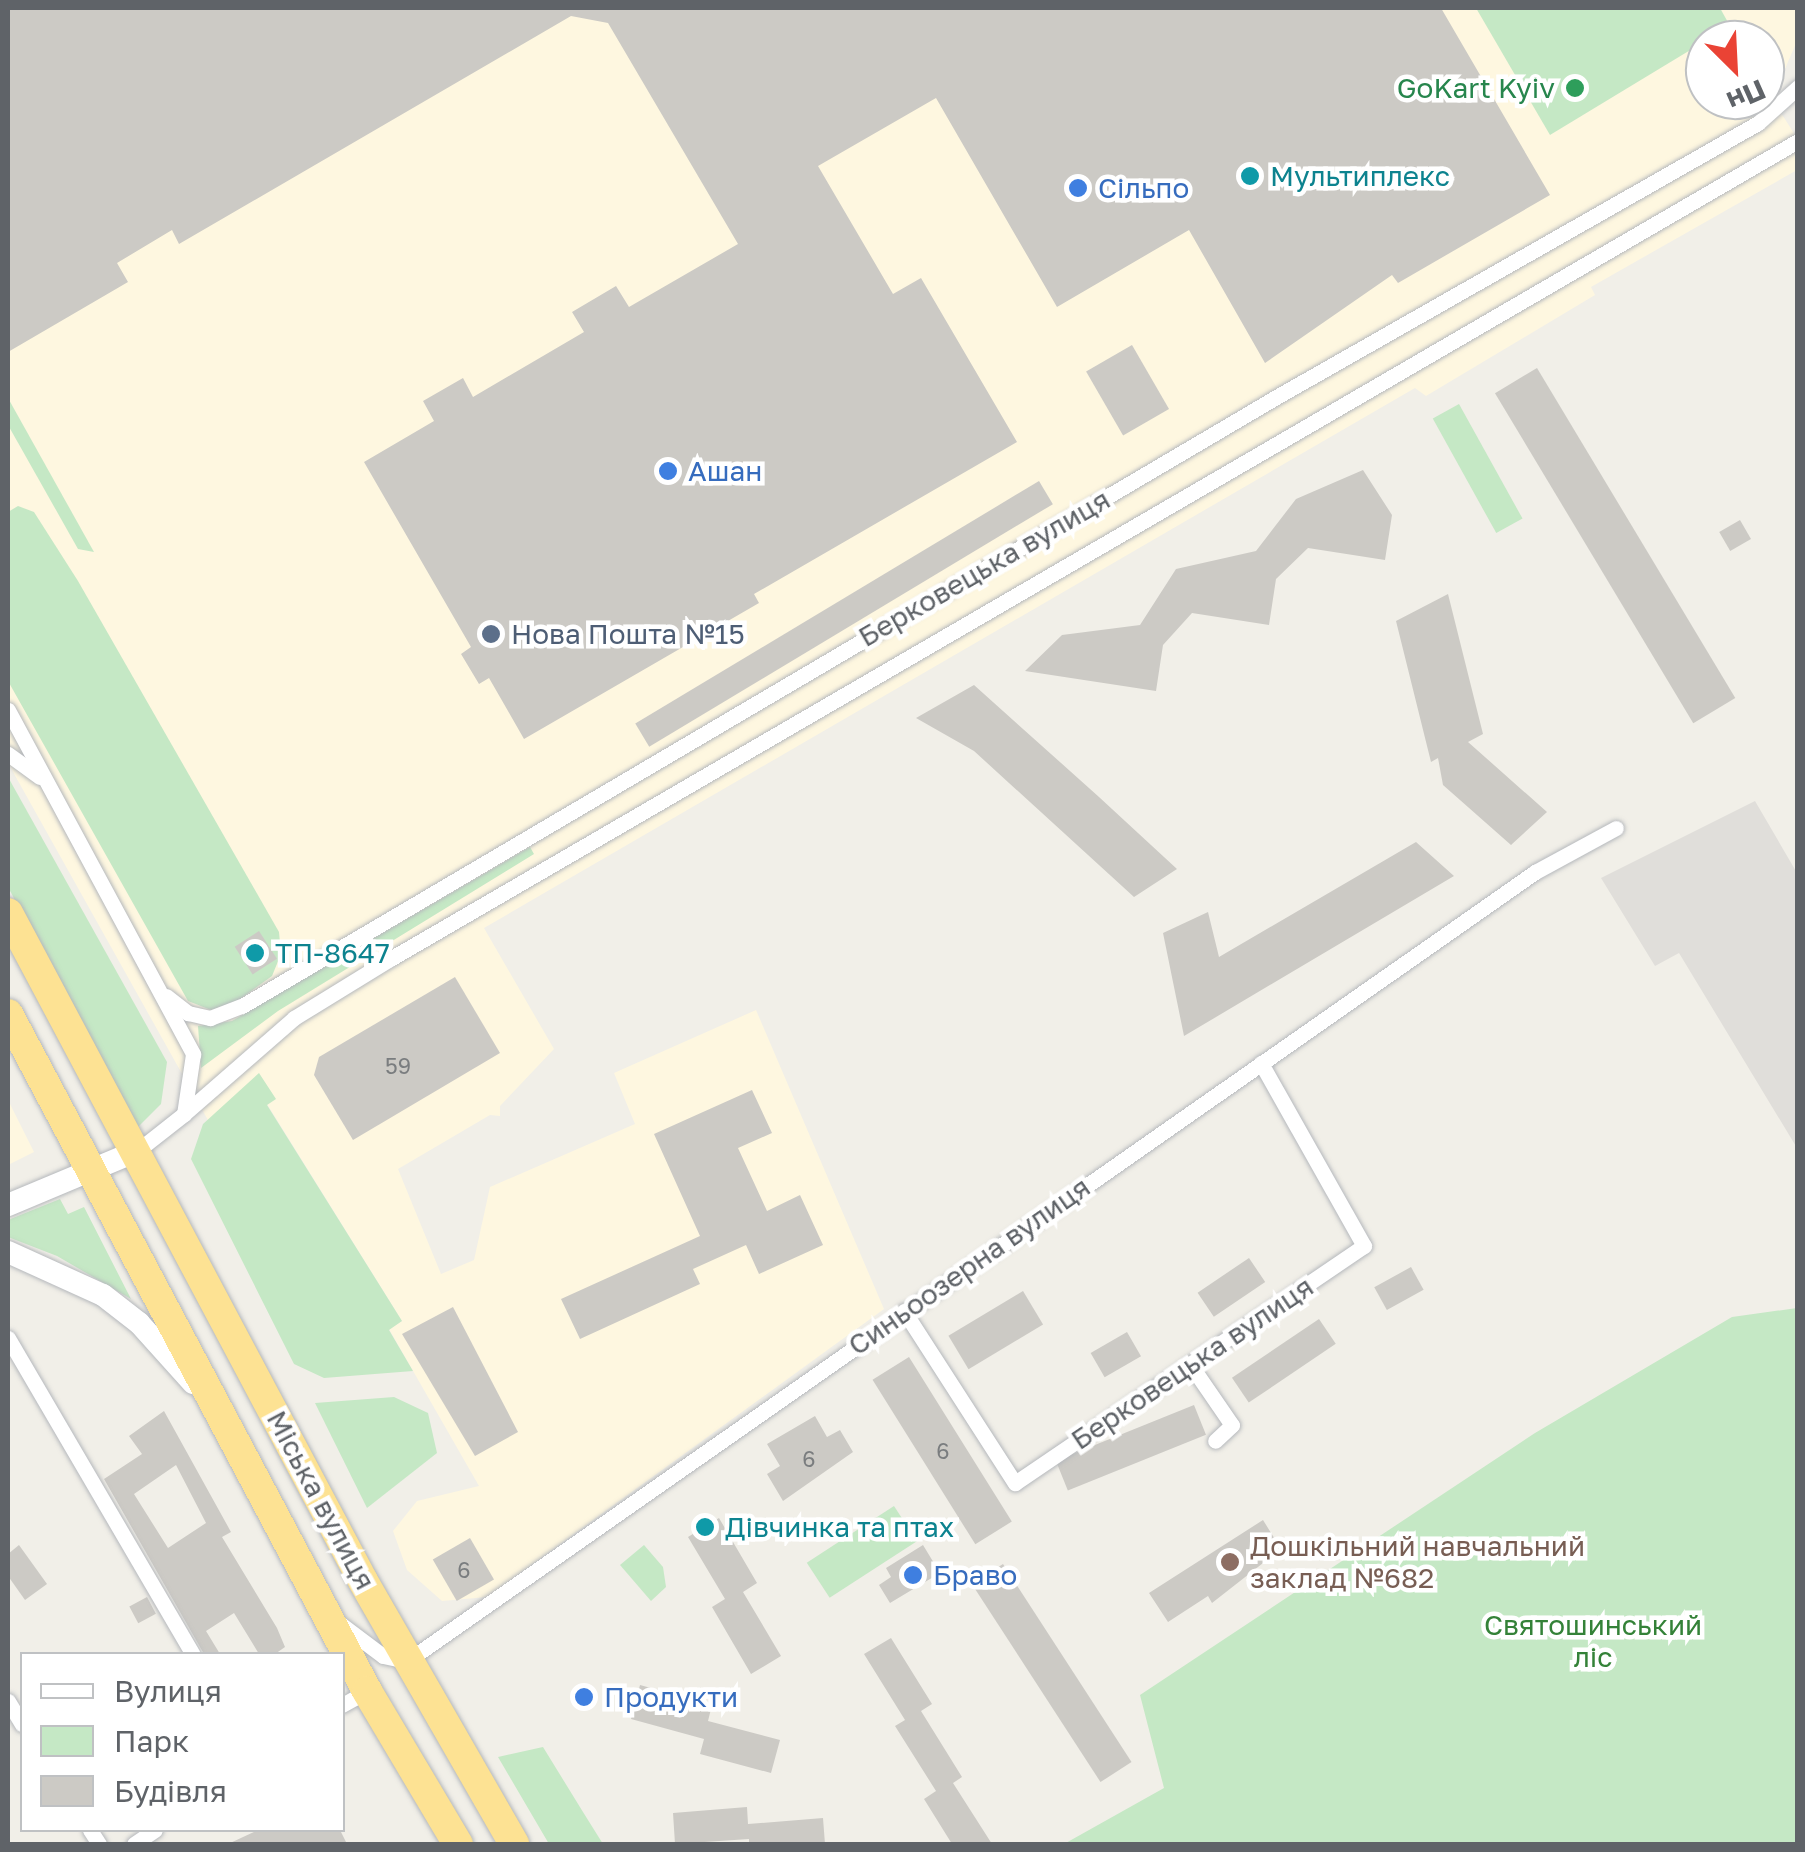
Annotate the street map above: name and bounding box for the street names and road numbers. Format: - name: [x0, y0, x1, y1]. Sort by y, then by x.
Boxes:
- street label: Берковецька вулиця: [852, 482, 1116, 654]
- street label: Синьоозерна вулиця: [842, 1170, 1096, 1362]
- street label: Берковецька вулиця: [1065, 1269, 1319, 1457]
- street label: Міська вулиця: [260, 1405, 382, 1595]

